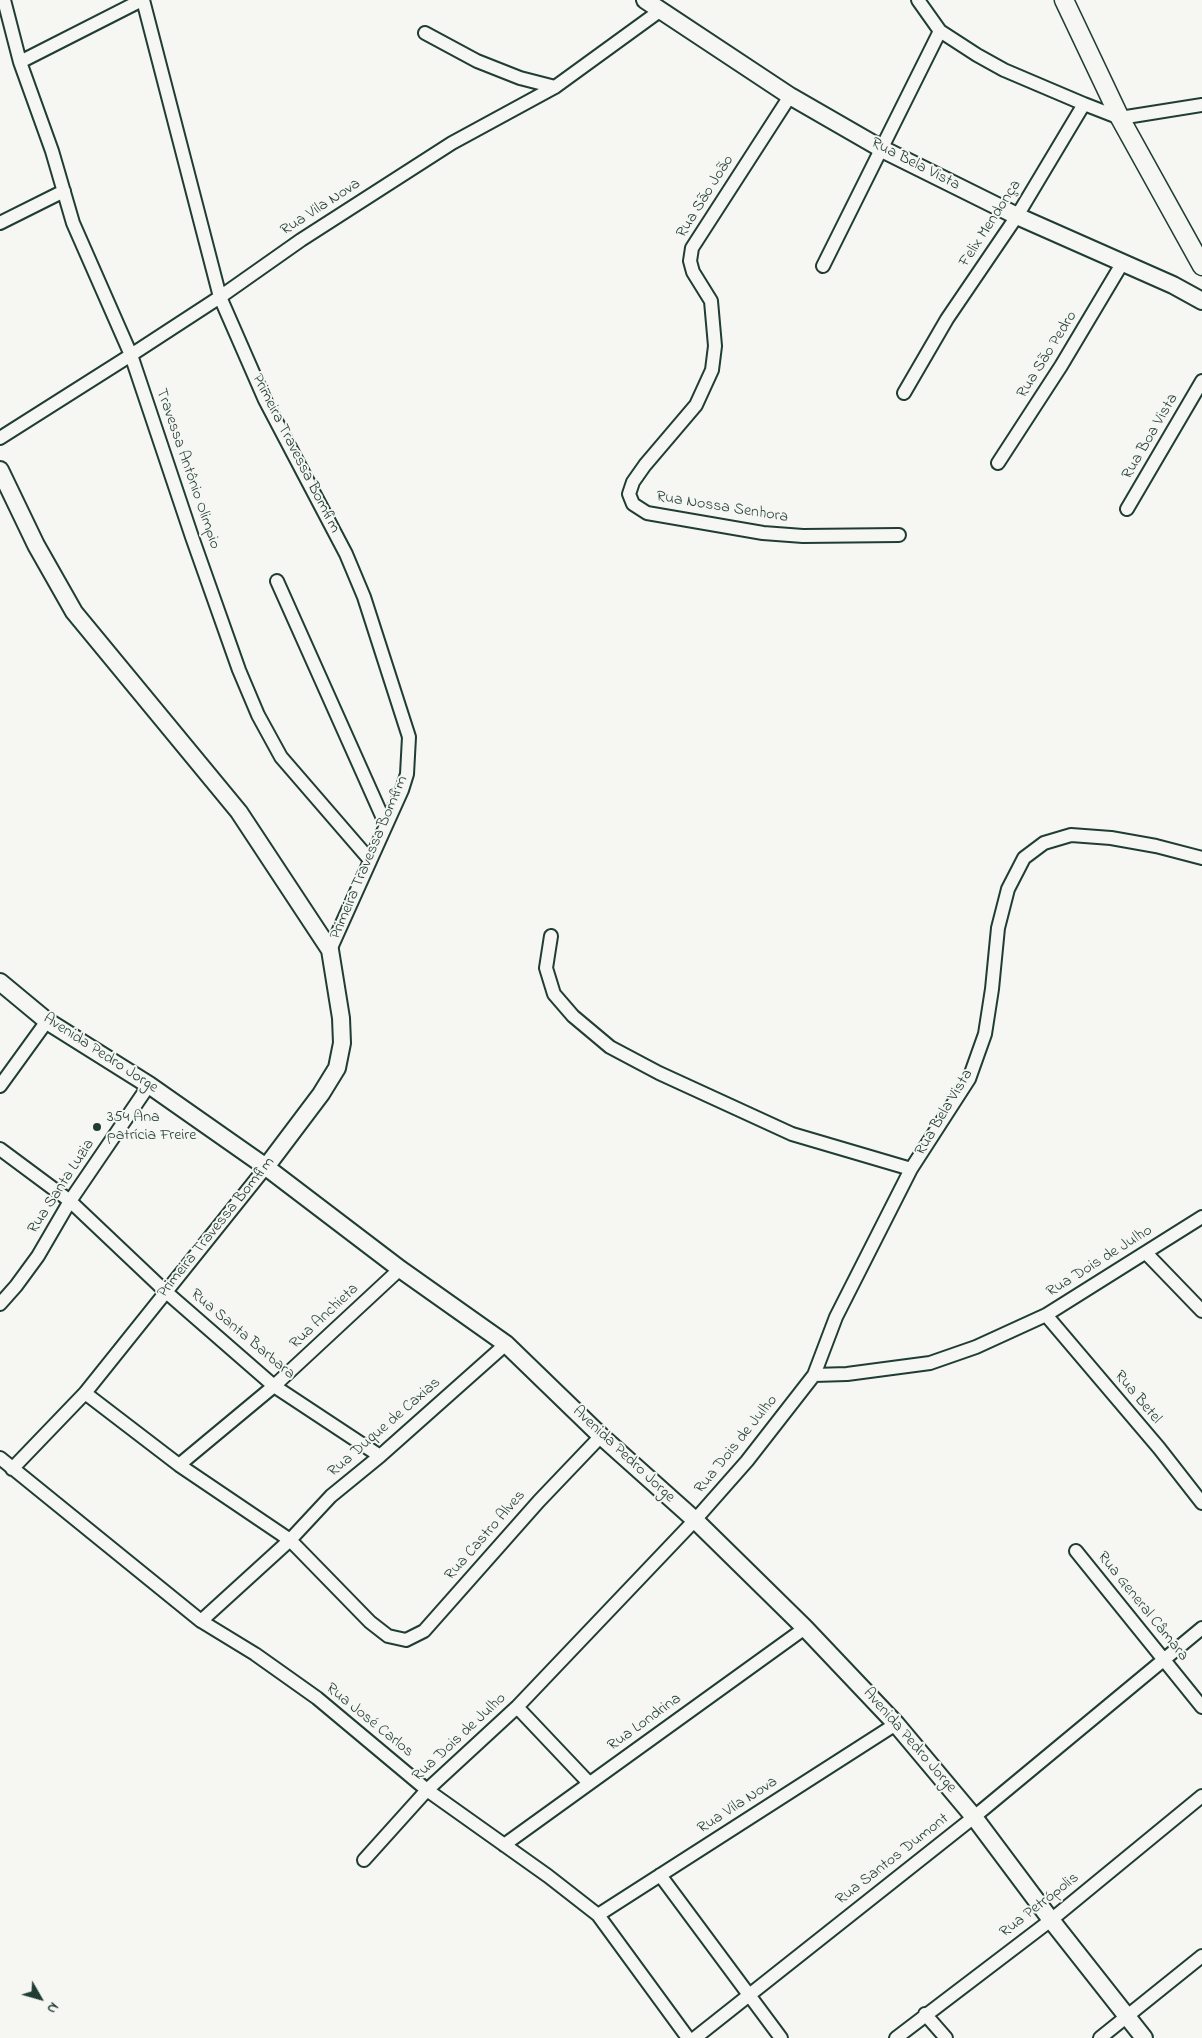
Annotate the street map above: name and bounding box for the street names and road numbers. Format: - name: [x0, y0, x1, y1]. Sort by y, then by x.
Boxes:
- street label: Rua Bela Vista: [867, 134, 963, 196]
- street label: Rua São João: [673, 152, 739, 242]
- street label: Rua Vila Nova: [278, 175, 364, 241]
- street label: Felix Mendonça: [956, 177, 1026, 271]
- street label: Rua São Pedro: [1014, 308, 1082, 402]
- street label: Primeira Travessa Bomfim: [247, 371, 343, 537]
- street label: Travessa Antônio Olimpio: [151, 386, 223, 552]
- street label: Rua Boa Vista: [1119, 391, 1183, 483]
- street label: Rua Nossa Senhora: [655, 488, 789, 528]
- street label: Primeira Travessa Bomfim: [327, 773, 413, 943]
- street label: Avenida Pedro Jorge: [39, 1010, 161, 1098]
- street label: Rua Bela Vista: [912, 1066, 978, 1160]
- street label: Rua Santa Luzia: [24, 1136, 100, 1238]
- street label: Primeira Travessa Bomfim: [154, 1154, 280, 1302]
- street label: Rua Dois de Julho: [1043, 1222, 1157, 1302]
- street label: Rua Anchieta: [287, 1280, 363, 1354]
- street label: Rua Santa Barbara: [186, 1286, 298, 1384]
- street label: Rua Betel: [1109, 1367, 1165, 1429]
- street label: Rua Duque de Caxias: [325, 1374, 445, 1482]
- street label: Rua Dois de Julho: [691, 1392, 783, 1498]
- street label: Avenida Pedro Jorge: [568, 1403, 678, 1507]
- street label: Rua Castro Alves: [442, 1487, 530, 1585]
- street label: Rua General Câmara: [1092, 1548, 1192, 1666]
- street label: Rua José Carlos: [321, 1680, 417, 1762]
- street label: Avenida Pedro Jorge: [858, 1684, 960, 1798]
- street label: Rua Dois de Julho: [409, 1690, 511, 1786]
- street label: Rua Londrina: [605, 1690, 685, 1756]
- street label: Rua Vila Nova: [695, 1773, 781, 1839]
- street label: Rua Santos Dumont: [833, 1810, 953, 1910]
- street label: Rua Petrópolis: [997, 1869, 1083, 1943]

